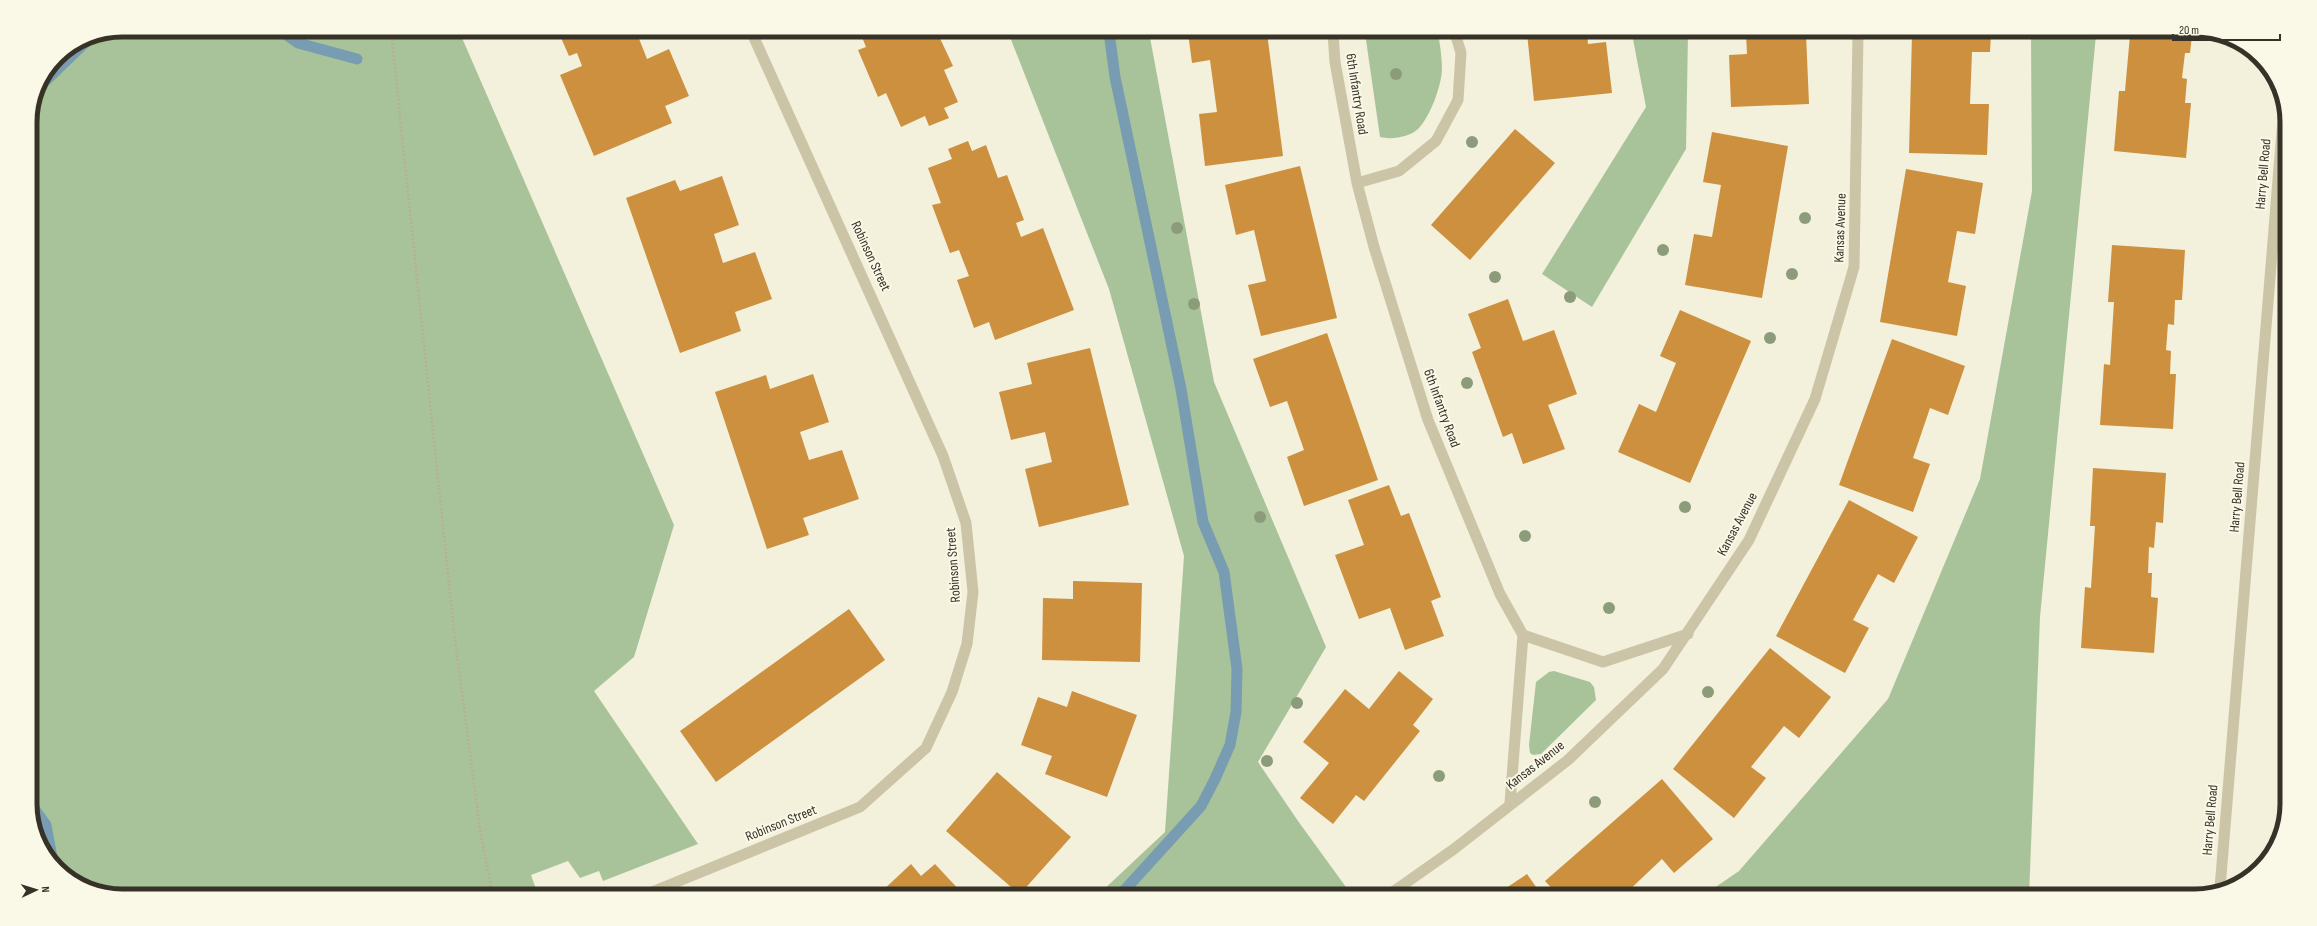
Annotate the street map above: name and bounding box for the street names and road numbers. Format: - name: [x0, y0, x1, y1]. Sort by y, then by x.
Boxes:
- street label: 6th Infantry Road: [1342, 52, 1372, 136]
- street label: Harry Bell Road: [2251, 138, 2275, 210]
- street label: Kansas Avenue: [1830, 193, 1850, 263]
- street label: Robinson Street: [847, 218, 895, 294]
- street label: 6th Infantry Road: [1420, 366, 1464, 450]
- street label: Harry Bell Road: [2225, 461, 2249, 533]
- street label: Kansas Avenue: [1713, 489, 1761, 559]
- street label: Robinson Street: [942, 527, 964, 603]
- street label: Kansas Avenue: [1502, 737, 1568, 793]
- street label: Harry Bell Road: [2198, 784, 2222, 856]
- street label: Robinson Street: [743, 801, 819, 845]

